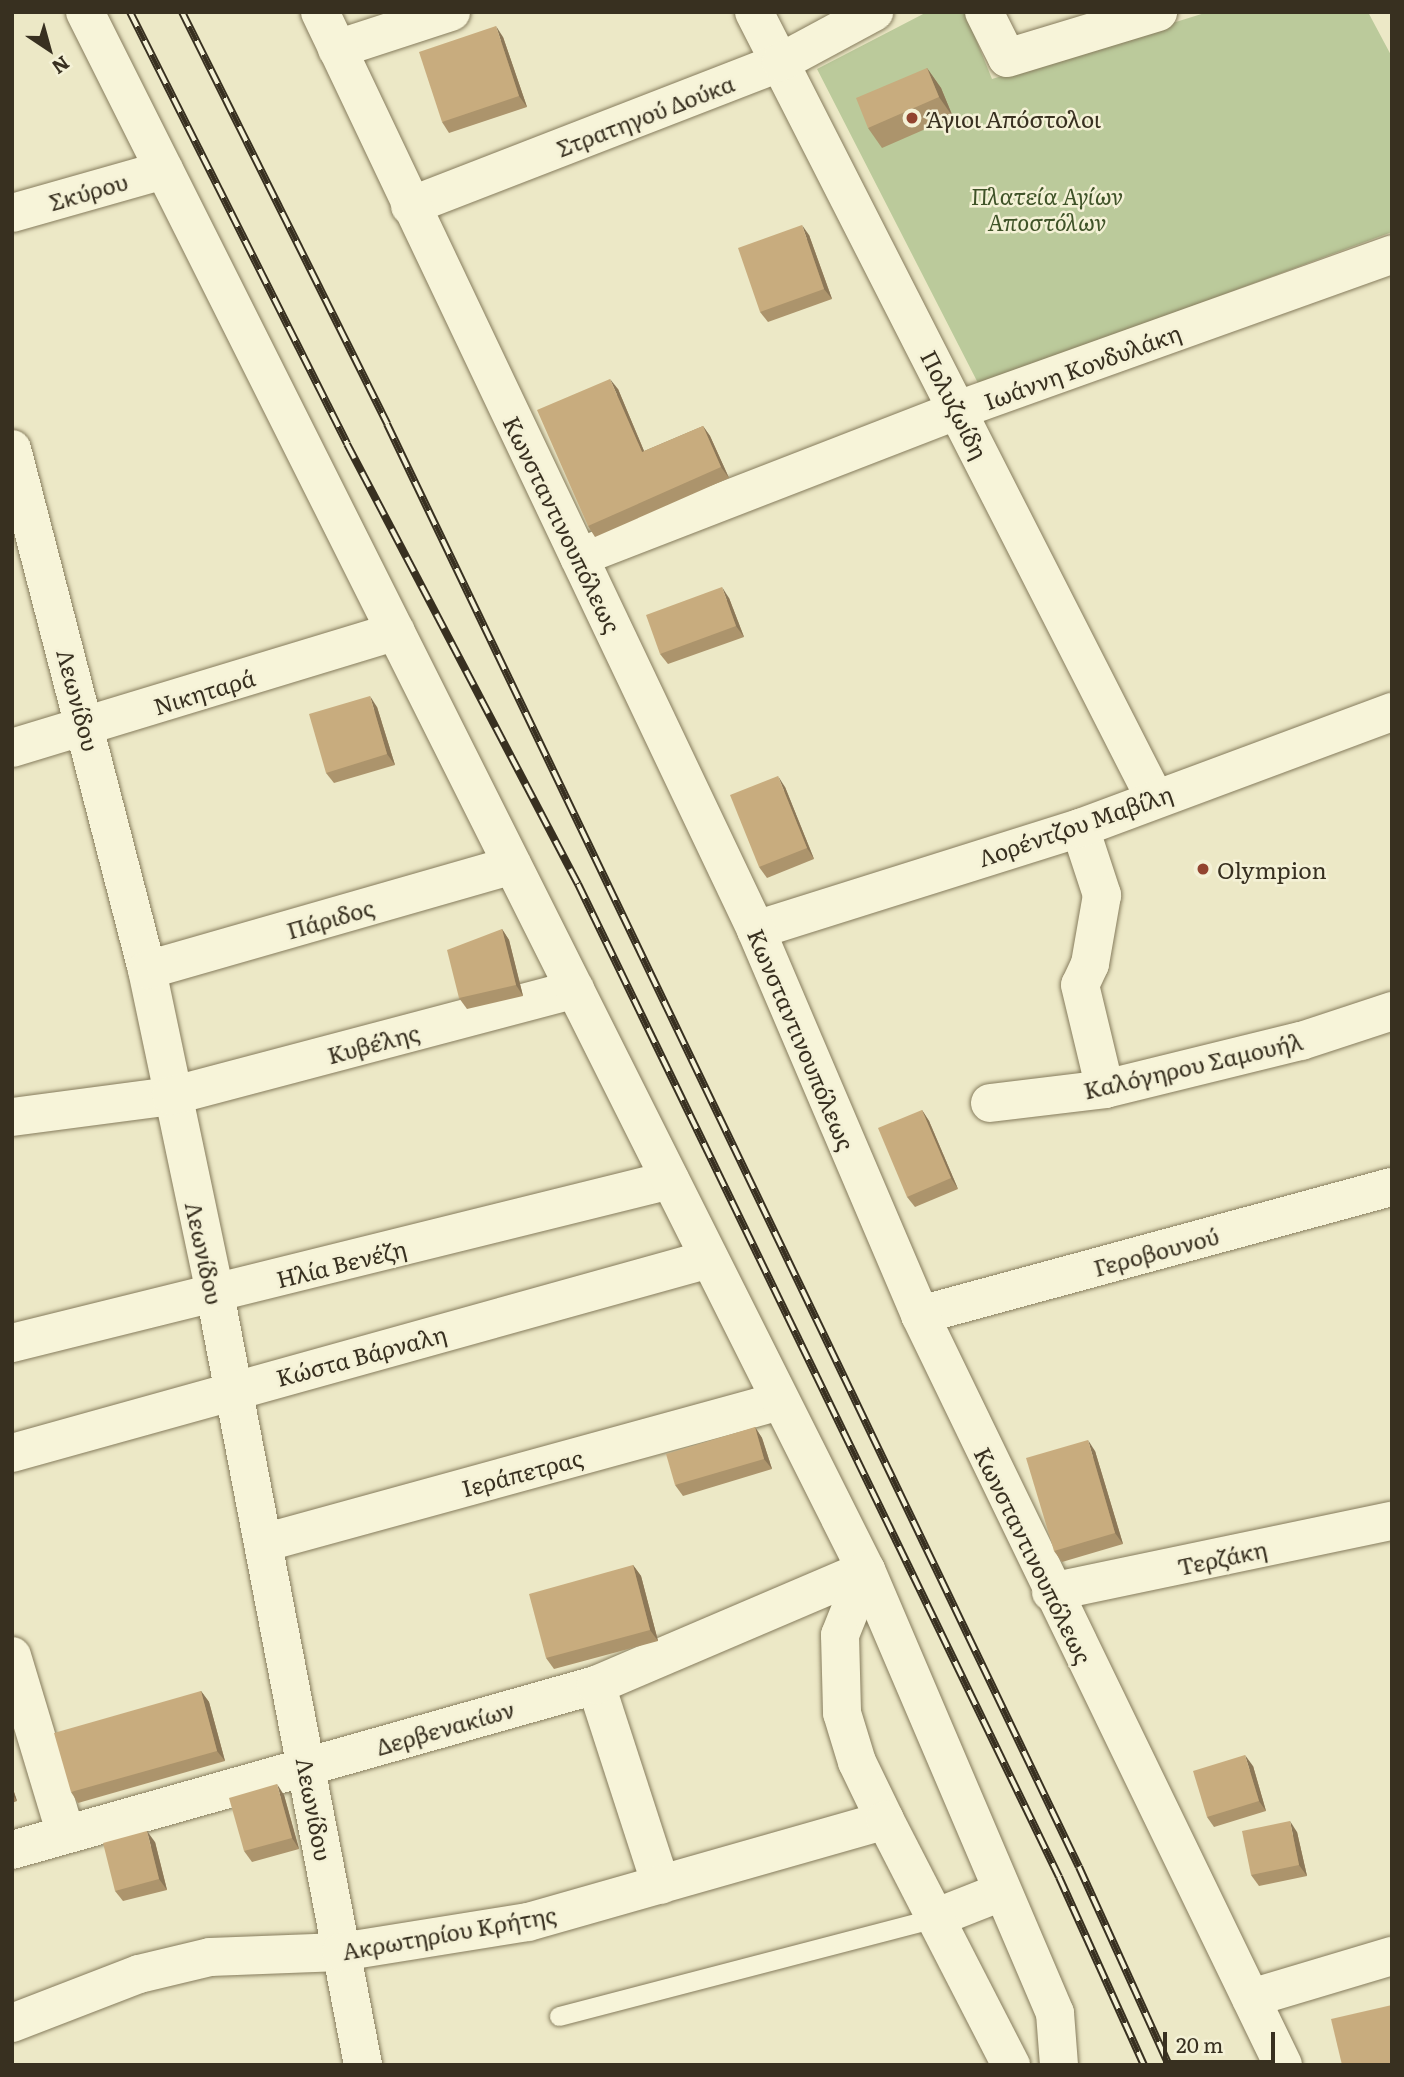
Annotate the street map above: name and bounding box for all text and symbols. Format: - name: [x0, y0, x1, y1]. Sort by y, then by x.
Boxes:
- north arrow: [14, 14, 84, 84]
- text: N: [47, 50, 76, 82]
- street label: Στρατηγού Δούκα: [552, 68, 738, 162]
- place label: Άγιοι Απόστολοι: [926, 104, 1101, 132]
- marker: Άγιοι Απόστολοι: [904, 110, 920, 126]
- street label: Σκύρου: [45, 167, 131, 215]
- park label: Πλατεία Αγίων Αποστόλων: [971, 181, 1123, 235]
- street label: Ιωάννη Κονδυλάκη: [980, 318, 1184, 414]
- street label: Πολυζωίδη: [916, 345, 994, 463]
- street label: Κωνσταντινουπόλεως: [498, 411, 628, 637]
- street label: Λεωνίδου: [52, 646, 106, 754]
- street label: Νικηταρά: [150, 662, 258, 720]
- street label: Λορέντζου Μαβίλη: [974, 779, 1176, 871]
- place label: Olympion: [1217, 855, 1327, 883]
- marker: Olympion: [1195, 861, 1211, 877]
- street label: Πάριδος: [283, 892, 377, 944]
- street label: Κωνσταντινουπόλεως: [743, 924, 861, 1154]
- street label: Κυβέλης: [324, 1017, 422, 1069]
- street label: Καλόγηρου Σαμουήλ: [1081, 1026, 1305, 1104]
- street label: Λεωνίδου: [181, 1199, 229, 1307]
- street label: Γεροβουνού: [1090, 1221, 1222, 1281]
- street label: Ηλία Βενέζη: [273, 1234, 409, 1292]
- street label: Κώστα Βάρναλη: [273, 1319, 449, 1391]
- street label: Κωνσταντινουπόλεως: [969, 1442, 1099, 1668]
- street label: Ιεράπετρας: [458, 1443, 586, 1501]
- street label: Τερζάκη: [1175, 1534, 1269, 1580]
- street label: Δερβενακίων: [373, 1694, 517, 1760]
- street label: Λεωνίδου: [291, 1755, 339, 1863]
- street label: Ακρωτηρίου Κρήτης: [340, 1900, 558, 1964]
- scale bar: [1166, 2018, 1278, 2062]
- text: 20 m: [1176, 2028, 1223, 2059]

